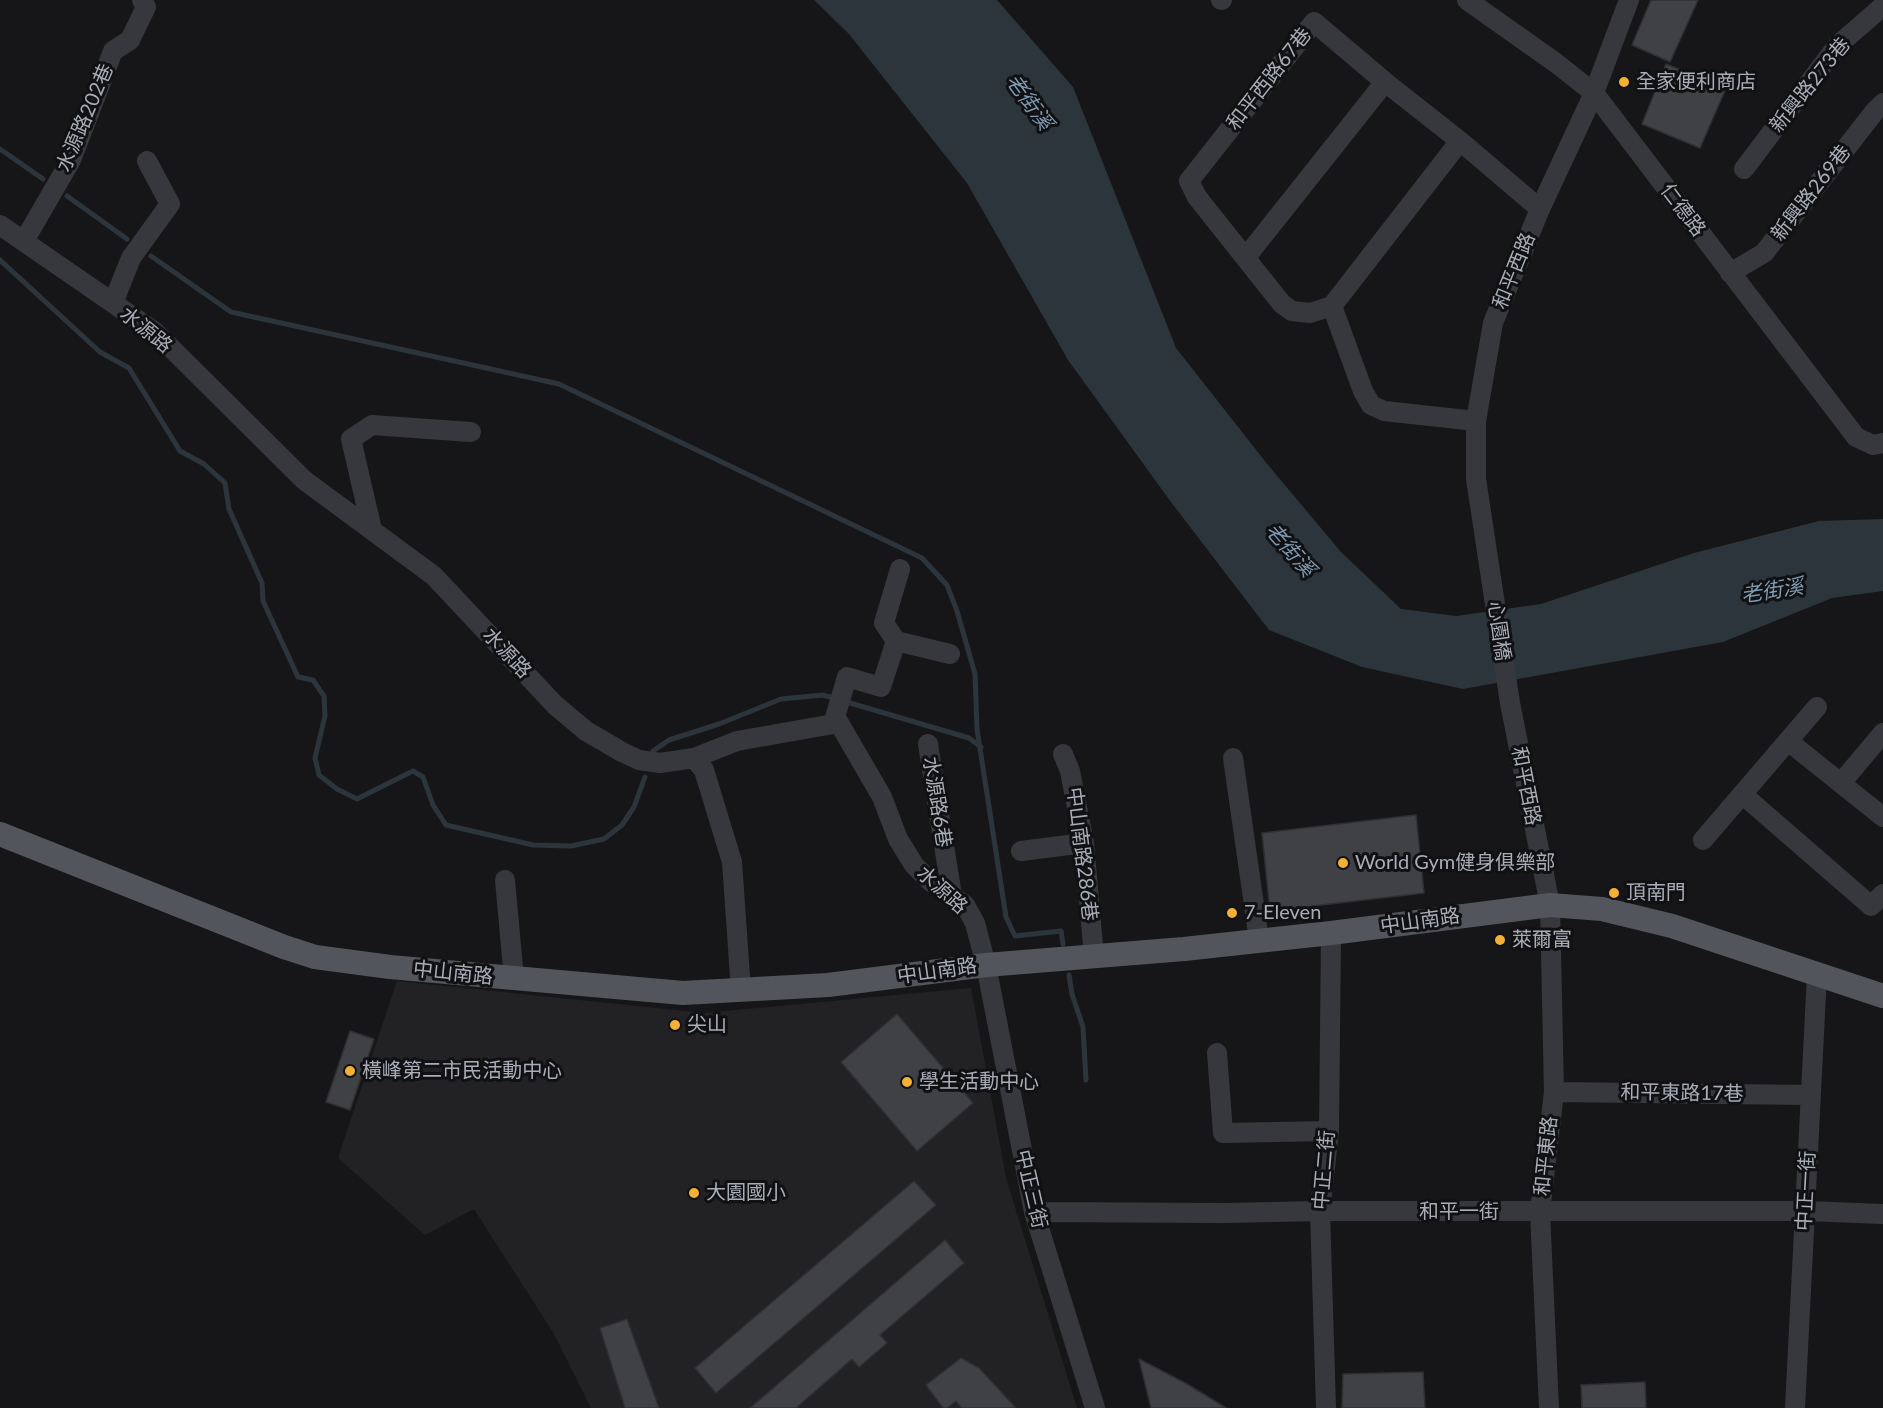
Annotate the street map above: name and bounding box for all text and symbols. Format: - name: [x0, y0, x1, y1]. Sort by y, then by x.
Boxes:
- street label: 和平西路67巷: [1222, 23, 1316, 135]
- street label: 新興路273巷: [1765, 33, 1855, 137]
- street label: 水源路202巷: [52, 60, 118, 176]
- water label: 老街溪: [1000, 69, 1058, 135]
- place label: 全家便利商店: [1636, 70, 1756, 94]
- marker: 全家便利商店: [1617, 75, 1631, 89]
- street label: 新興路269巷: [1766, 140, 1856, 246]
- street label: 仁德路: [1655, 179, 1711, 241]
- street label: 和平西路: [1488, 229, 1540, 313]
- street label: 水源路: [115, 302, 177, 358]
- water label: 老街溪: [1260, 518, 1320, 582]
- water label: 老街溪: [1739, 574, 1805, 608]
- street label: 心園橋: [1483, 600, 1515, 662]
- street label: 水源路: [478, 623, 536, 683]
- street label: 和平西路: [1507, 744, 1545, 828]
- street label: 水源路6巷: [918, 755, 956, 849]
- street label: 中山南路286巷: [1062, 786, 1102, 922]
- place label: World Gym健身俱樂部: [1355, 851, 1555, 875]
- marker: World Gym健身俱樂部: [1336, 856, 1350, 870]
- street label: 水源路: [912, 861, 972, 919]
- place label: 頂南門: [1626, 881, 1686, 905]
- marker: 頂南門: [1607, 886, 1621, 900]
- place label: 7-Eleven: [1244, 901, 1321, 925]
- street label: 中山南路: [1379, 904, 1461, 938]
- marker: 7-Eleven: [1225, 906, 1239, 920]
- place label: 萊爾富: [1512, 928, 1572, 952]
- marker: 萊爾富: [1493, 933, 1507, 947]
- street label: 中山南路: [896, 954, 978, 988]
- street label: 中山南路: [412, 957, 494, 989]
- place label: 尖山: [687, 1013, 727, 1037]
- marker: 尖山: [668, 1018, 682, 1032]
- place label: 橫峰第二市民活動中心: [362, 1059, 562, 1083]
- marker: 橫峰第二市民活動中心: [343, 1064, 357, 1078]
- place label: 學生活動中心: [919, 1070, 1039, 1094]
- marker: 學生活動中心: [900, 1075, 914, 1089]
- street label: 和平東路17巷: [1620, 1080, 1744, 1106]
- street label: 和平東路: [1530, 1115, 1562, 1197]
- street label: 中正二街: [1309, 1129, 1339, 1211]
- street label: 中正三街: [1010, 1147, 1052, 1231]
- street label: 中正一街: [1792, 1150, 1820, 1232]
- place label: 大園國小: [706, 1181, 786, 1205]
- marker: 大園國小: [687, 1186, 701, 1200]
- street label: 和平一街: [1419, 1200, 1499, 1224]

